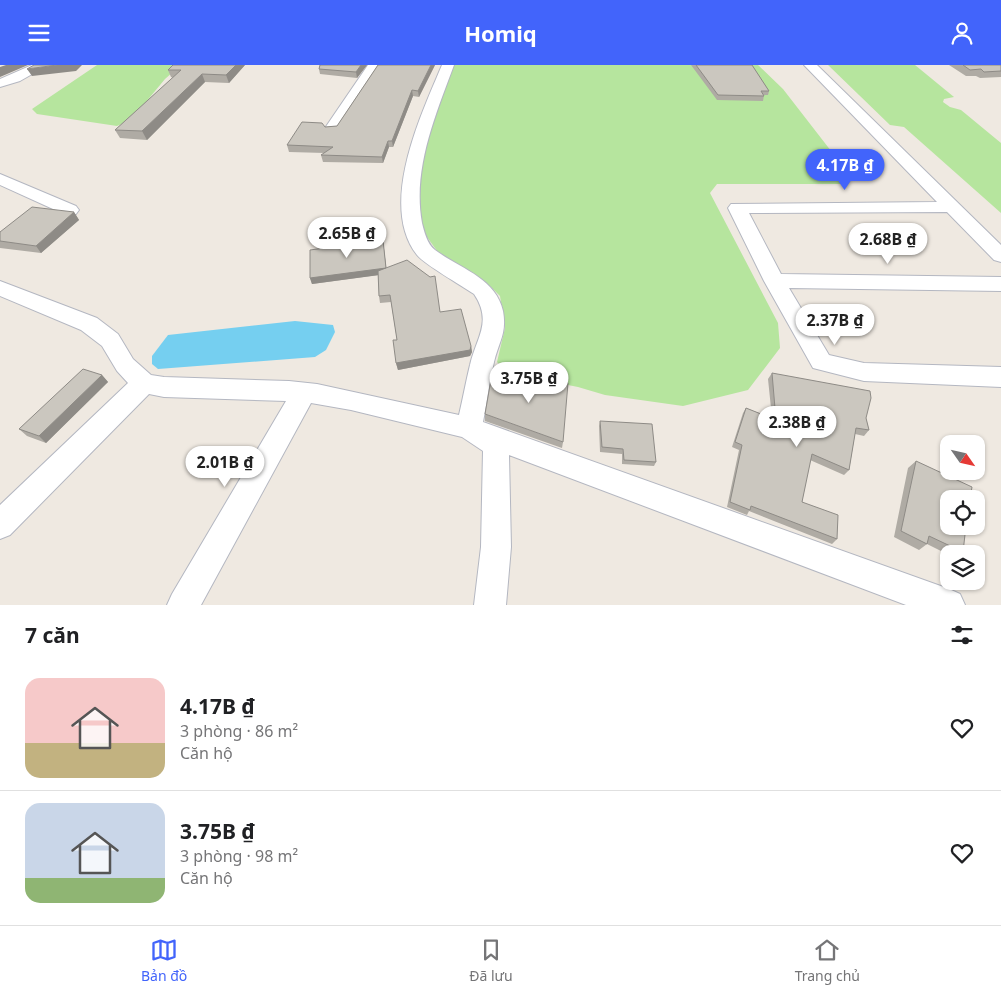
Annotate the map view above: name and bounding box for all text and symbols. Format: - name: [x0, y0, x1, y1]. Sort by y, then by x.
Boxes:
- text: Homiq: [464, 18, 537, 48]
- icon: menu: [25, 19, 53, 47]
- icon: person: [948, 19, 976, 47]
- pin: 4.17B ₫: [799, 149, 891, 191]
- text: 4.17B ₫: [816, 154, 874, 176]
- pin: 2.65B ₫: [301, 217, 393, 259]
- text: 2.65B ₫: [318, 222, 376, 244]
- pin: 2.68B ₫: [842, 223, 934, 265]
- text: 2.68B ₫: [859, 228, 917, 250]
- pin: 2.37B ₫: [789, 303, 881, 346]
- text: 2.37B ₫: [806, 309, 864, 331]
- pin: 3.75B ₫: [483, 361, 575, 404]
- text: 3.75B ₫: [500, 367, 558, 389]
- pin: 2.38B ₫: [751, 405, 843, 448]
- text: 2.38B ₫: [768, 411, 826, 433]
- north arrow: [940, 435, 985, 480]
- map controls: [940, 435, 985, 590]
- pin: 2.01B ₫: [179, 445, 271, 488]
- text: 2.01B ₫: [196, 451, 254, 473]
- button: locate: [940, 490, 985, 535]
- button: layers: [940, 545, 985, 590]
- text: 7 căn: [25, 621, 80, 649]
- icon: filters: [948, 621, 976, 649]
- text: 4.17B ₫: [180, 692, 255, 720]
- icon: home: [65, 698, 125, 758]
- icon: heart: [948, 714, 976, 742]
- text: 3 phòng · 86 m²: [180, 720, 298, 742]
- text: Căn hộ: [180, 742, 233, 764]
- text: 3.75B ₫: [180, 817, 255, 845]
- icon: home: [65, 823, 125, 883]
- icon: heart: [948, 839, 976, 867]
- text: 3 phòng · 98 m²: [180, 845, 298, 867]
- text: Căn hộ: [180, 867, 233, 889]
- tab: Bản đồ: [141, 936, 187, 985]
- tab: Đã lưu: [469, 936, 513, 985]
- tab: Trang chủ: [795, 936, 860, 985]

